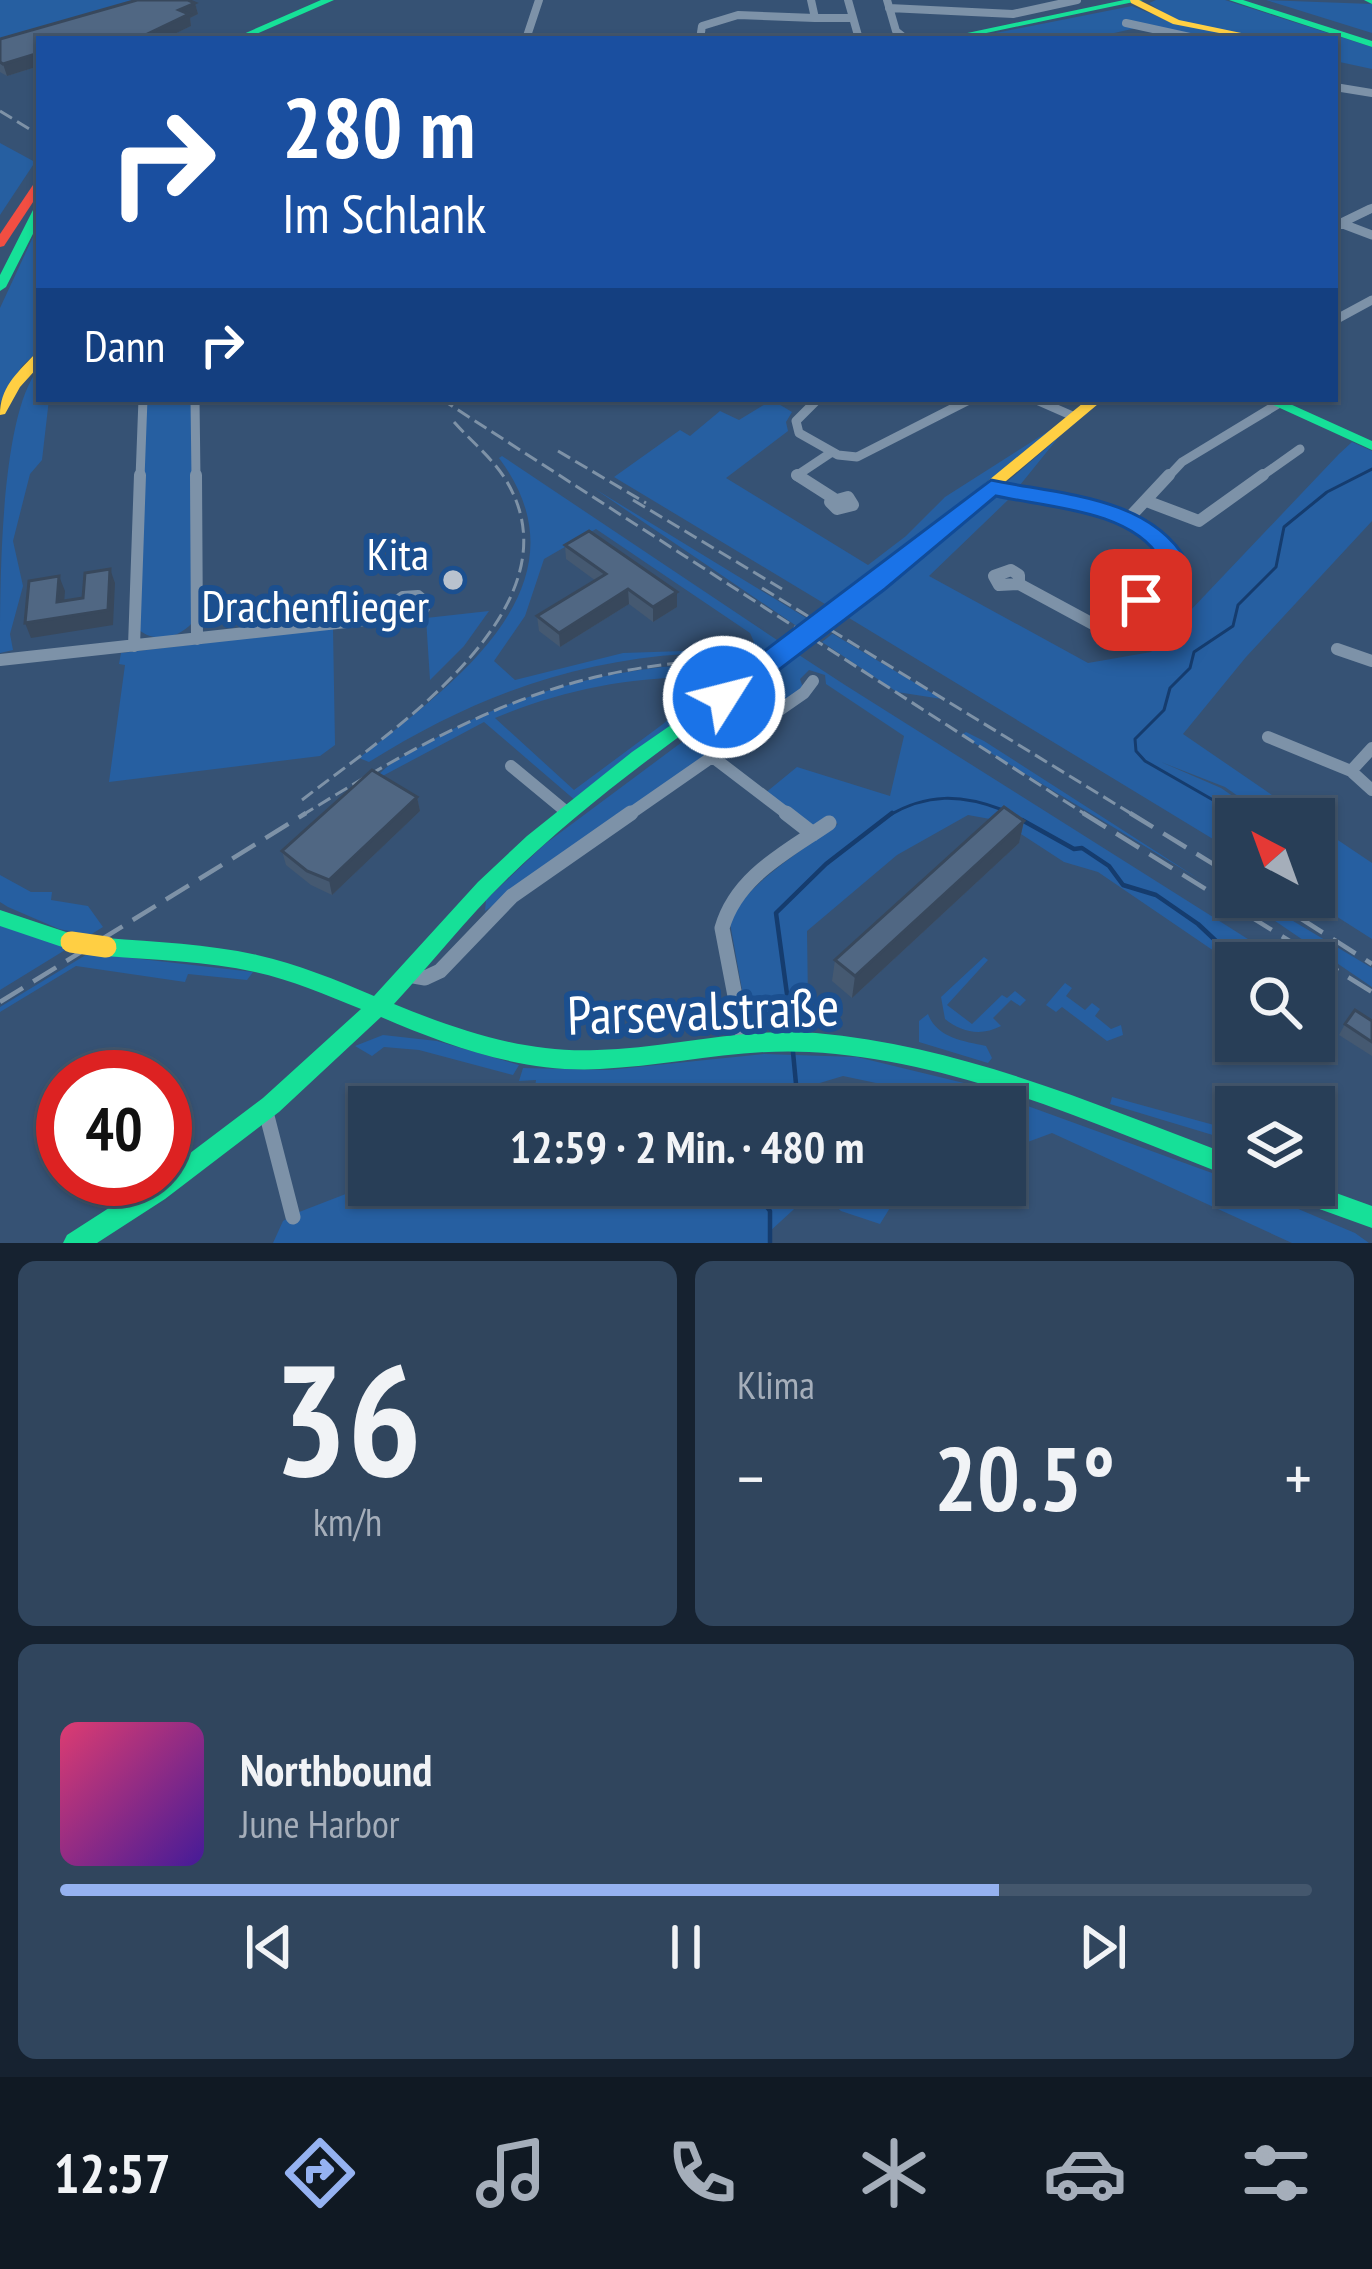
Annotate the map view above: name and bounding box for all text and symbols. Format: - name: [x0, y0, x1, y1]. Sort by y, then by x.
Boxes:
- text: 280 m: [282, 72, 475, 181]
- icon: right: [84, 84, 240, 240]
- text: Im Schlank: [282, 178, 486, 248]
- icon: right: [189, 312, 255, 378]
- text: Dann: [84, 316, 165, 374]
- place label: Kita Drachenflieger: [201, 524, 430, 634]
- pin: [1090, 549, 1192, 651]
- marker: Kita Drachenflieger: [440, 567, 466, 593]
- icon: arrive: [1108, 567, 1174, 633]
- position arrow: [661, 634, 787, 760]
- north arrow: [1215, 798, 1335, 918]
- map controls: [1215, 798, 1335, 1206]
- button: search: [1215, 942, 1335, 1062]
- street label: Parsevalstraße: [566, 970, 840, 1050]
- speed limit sign: 40: [36, 1050, 192, 1206]
- button: layers: [1215, 1086, 1335, 1206]
- text: 12:59 · 2 Min. · 480 m: [510, 1117, 864, 1175]
- text: 36: [273, 1317, 422, 1519]
- text: Klima: [737, 1359, 815, 1410]
- text: 20.5°: [934, 1419, 1115, 1536]
- text: −: [737, 1435, 764, 1520]
- text: +: [1285, 1435, 1312, 1520]
- text: km/h: [313, 1496, 382, 1547]
- text: Northbound: [240, 1740, 432, 1798]
- text: June Harbor: [240, 1798, 399, 1849]
- icon: previous: [236, 1914, 302, 1980]
- icon: pause: [653, 1914, 719, 1980]
- icon: next: [1070, 1914, 1136, 1980]
- icon: directions: [278, 2131, 362, 2215]
- icon: music: [469, 2131, 553, 2215]
- icon: phone: [660, 2131, 744, 2215]
- icon: climate: [852, 2131, 936, 2215]
- icon: car: [1043, 2131, 1127, 2215]
- icon: filters: [1234, 2131, 1318, 2215]
- text: 12:57: [54, 2138, 170, 2208]

